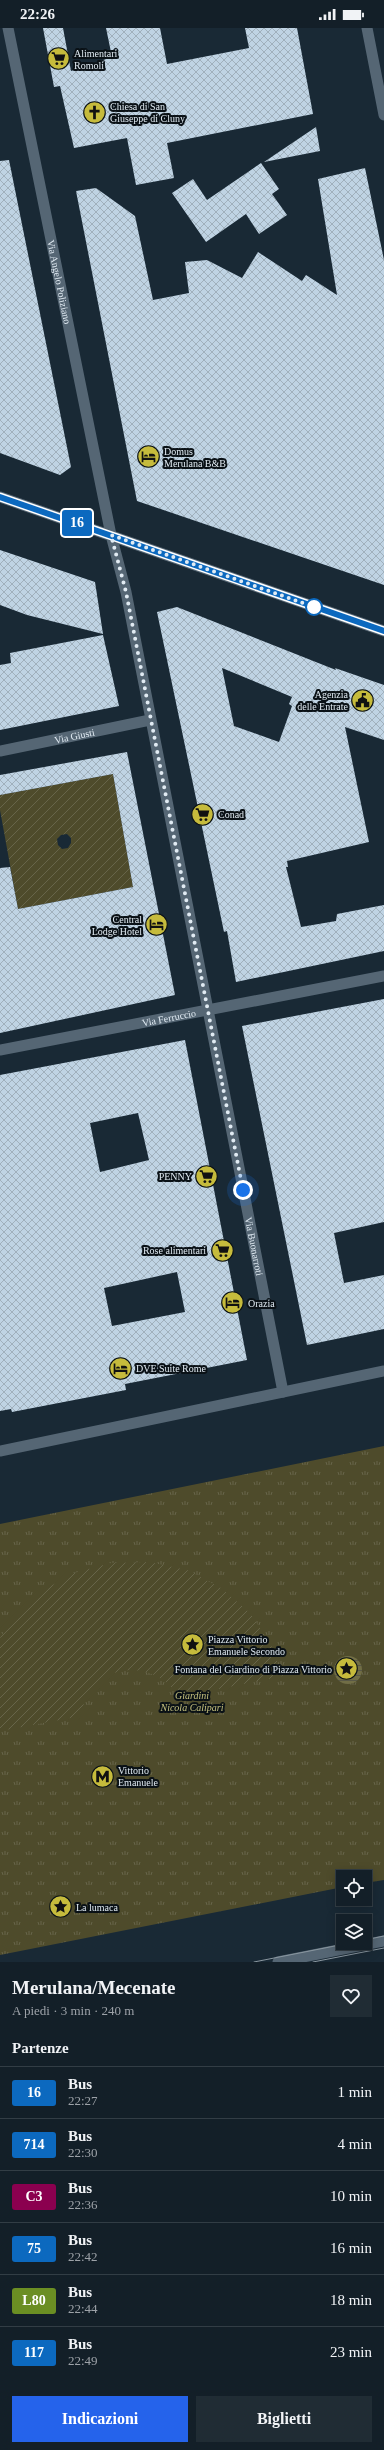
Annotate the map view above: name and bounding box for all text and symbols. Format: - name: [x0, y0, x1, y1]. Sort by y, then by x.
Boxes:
- text: 22:26: [20, 6, 55, 22]
- supermarket icon: Alimentari Romoli: [45, 46, 71, 72]
- place label: Alimentari Romoli: [74, 48, 118, 71]
- church icon: Chiesa di San Giuseppe di Cluny: [81, 99, 107, 125]
- place label: Chiesa di San Giuseppe di Cluny: [110, 101, 185, 124]
- street label: Via Angelo Poliziano: [46, 239, 73, 325]
- hotel icon: Domus Merulana B&B: [135, 444, 161, 470]
- place label: Domus Merulana B&B: [164, 446, 226, 469]
- line badge: 16: [59, 510, 95, 536]
- text: 16: [70, 515, 84, 530]
- unlabelled marker: [305, 598, 323, 616]
- public building icon: Agenzia delle Entrate: [350, 687, 376, 713]
- place label: Agenzia delle Entrate: [297, 689, 349, 712]
- street label: Via Giusti: [53, 726, 96, 745]
- supermarket icon: Conad: [190, 801, 216, 827]
- place label: Conad: [218, 809, 244, 820]
- hotel icon: Central Lodge Hotel: [144, 912, 170, 938]
- place label: Central Lodge Hotel: [92, 914, 142, 937]
- street label: Via Ferruccio: [141, 1007, 197, 1028]
- supermarket icon: PENNY: [194, 1163, 220, 1189]
- place label: PENNY: [159, 1171, 192, 1182]
- your location: [233, 1180, 253, 1200]
- street label: Via Buonarroti: [243, 1216, 266, 1277]
- supermarket icon: Rose alimentari: [209, 1237, 235, 1263]
- place label: Rose alimentari: [143, 1245, 206, 1256]
- hotel icon: Orazia: [220, 1290, 246, 1316]
- place label: Orazia: [248, 1298, 275, 1309]
- hotel icon: DVE Suite Rome: [107, 1355, 133, 1381]
- place label: DVE Suite Rome: [136, 1363, 207, 1374]
- place icon: Piazza Vittorio Emanuele Secondo: [179, 1632, 205, 1658]
- place label: Piazza Vittorio Emanuele Secondo: [208, 1634, 285, 1657]
- place icon: Fontana del Giardino di Piazza Vittorio: [334, 1656, 360, 1682]
- place label: Fontana del Giardino di Piazza Vittorio: [175, 1664, 332, 1675]
- park label: Giardini Nicola Calipari: [159, 1690, 224, 1713]
- metro station icon: Vittorio Emanuele: [89, 1763, 115, 1789]
- place label: Vittorio Emanuele: [118, 1765, 159, 1788]
- map controls: [336, 1870, 372, 1950]
- button: locate: [336, 1870, 372, 1906]
- place icon: La lumaca: [47, 1894, 73, 1920]
- place label: La lumaca: [76, 1902, 118, 1913]
- button: layers: [336, 1914, 372, 1950]
- button: heart: [330, 1975, 372, 2017]
- text: Merulana/Mecenate: [12, 1977, 176, 1998]
- text: A piedi · 3 min · 240 m: [12, 2003, 134, 2018]
- text: Partenze: [12, 2040, 69, 2056]
- text: Bus: [68, 2076, 92, 2092]
- text: 1 min: [337, 2084, 372, 2100]
- text: 16: [27, 2085, 41, 2100]
- text: 22:27: [68, 2093, 98, 2108]
- text: Bus: [68, 2128, 92, 2144]
- text: 4 min: [337, 2136, 372, 2152]
- text: 714: [24, 2137, 45, 2152]
- text: 22:30: [68, 2145, 98, 2160]
- text: Bus: [68, 2180, 92, 2196]
- text: 10 min: [330, 2188, 372, 2204]
- text: C3: [25, 2189, 43, 2204]
- text: 22:36: [68, 2197, 98, 2212]
- text: Bus: [68, 2232, 92, 2248]
- text: 16 min: [330, 2240, 372, 2256]
- text: 75: [27, 2241, 41, 2256]
- text: 22:42: [68, 2249, 98, 2264]
- text: Bus: [68, 2284, 92, 2300]
- text: 18 min: [330, 2292, 372, 2308]
- text: L80: [22, 2293, 46, 2308]
- text: 22:44: [68, 2301, 98, 2316]
- text: Bus: [68, 2336, 92, 2352]
- text: 23 min: [330, 2344, 372, 2360]
- text: 117: [24, 2345, 44, 2360]
- text: 22:49: [68, 2353, 98, 2368]
- button: Indicazioni: [12, 2396, 188, 2442]
- button: Biglietti: [196, 2396, 372, 2442]

